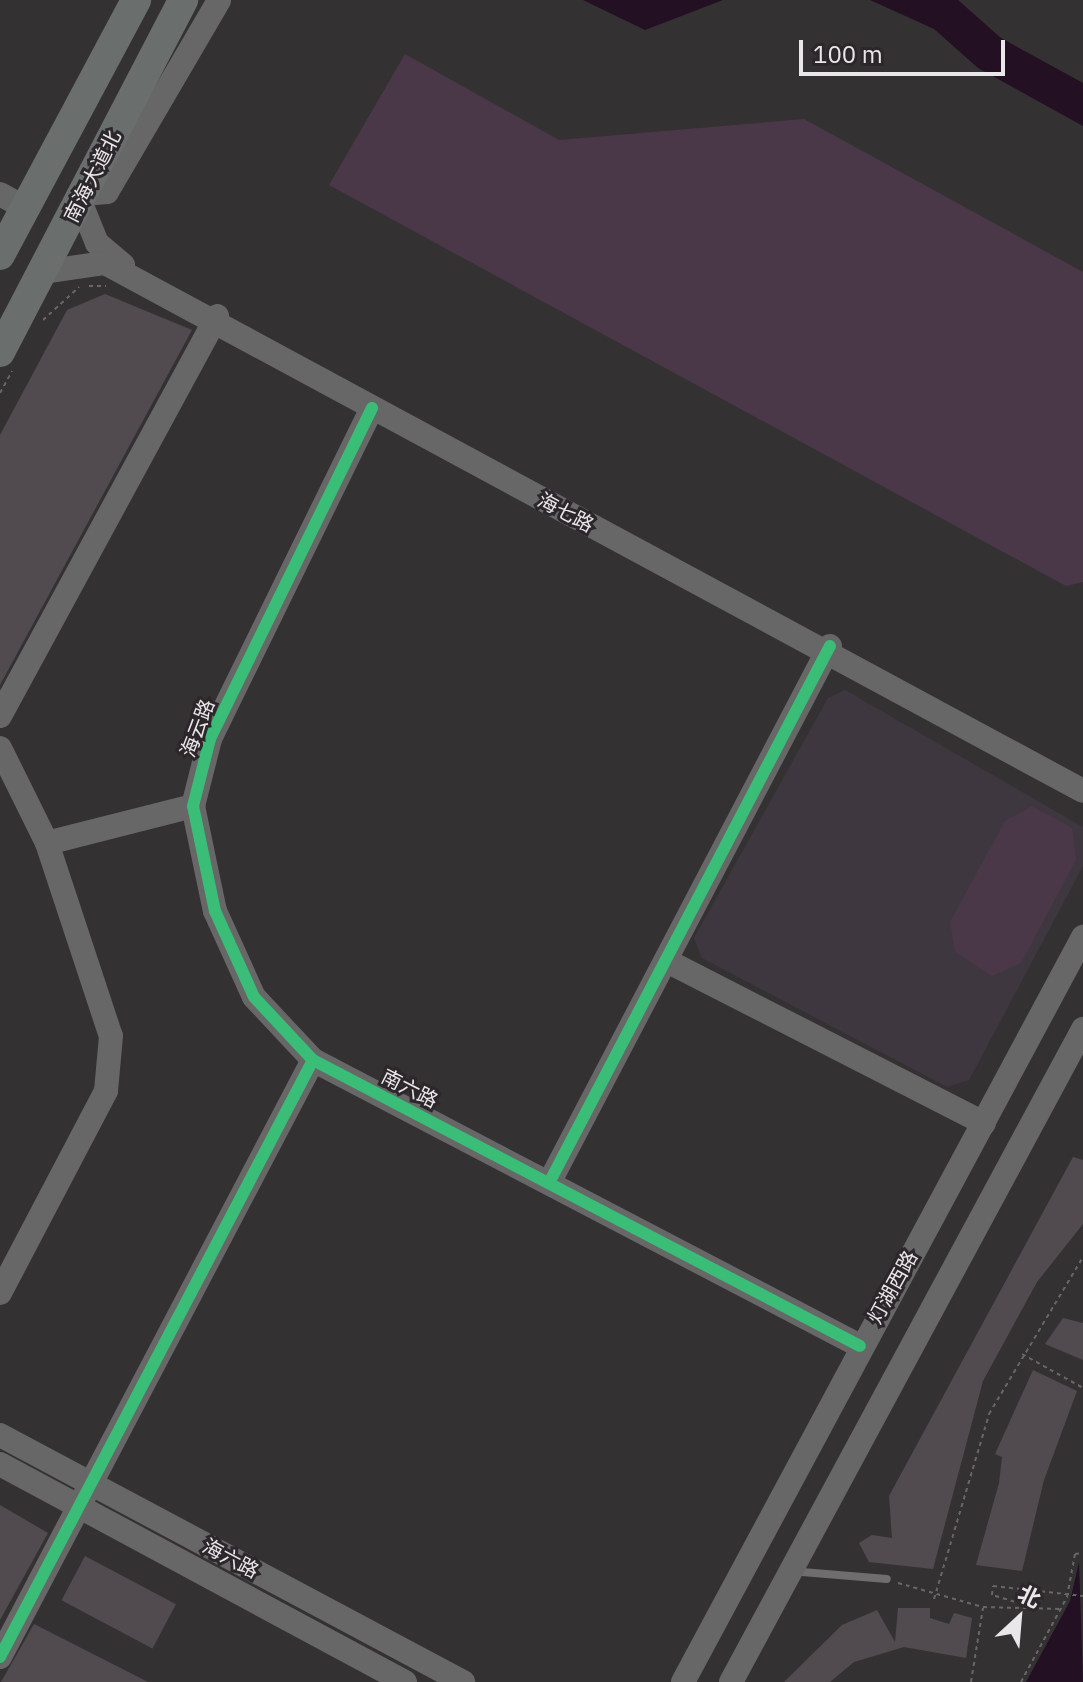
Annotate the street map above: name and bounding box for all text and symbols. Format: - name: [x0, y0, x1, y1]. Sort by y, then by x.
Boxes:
- scale bar: [803, 24, 1009, 74]
- text: 100 m: [813, 38, 883, 70]
- street label: 南海大道北: [59, 126, 125, 226]
- street label: 海七路: [534, 487, 598, 537]
- street label: 海云路: [175, 696, 219, 760]
- street label: 南六路: [378, 1064, 442, 1112]
- street label: 灯湖西路: [862, 1246, 922, 1328]
- street label: 海六路: [199, 1533, 263, 1583]
- north arrow: [979, 1578, 1059, 1658]
- text: 北: [1013, 1578, 1046, 1614]

